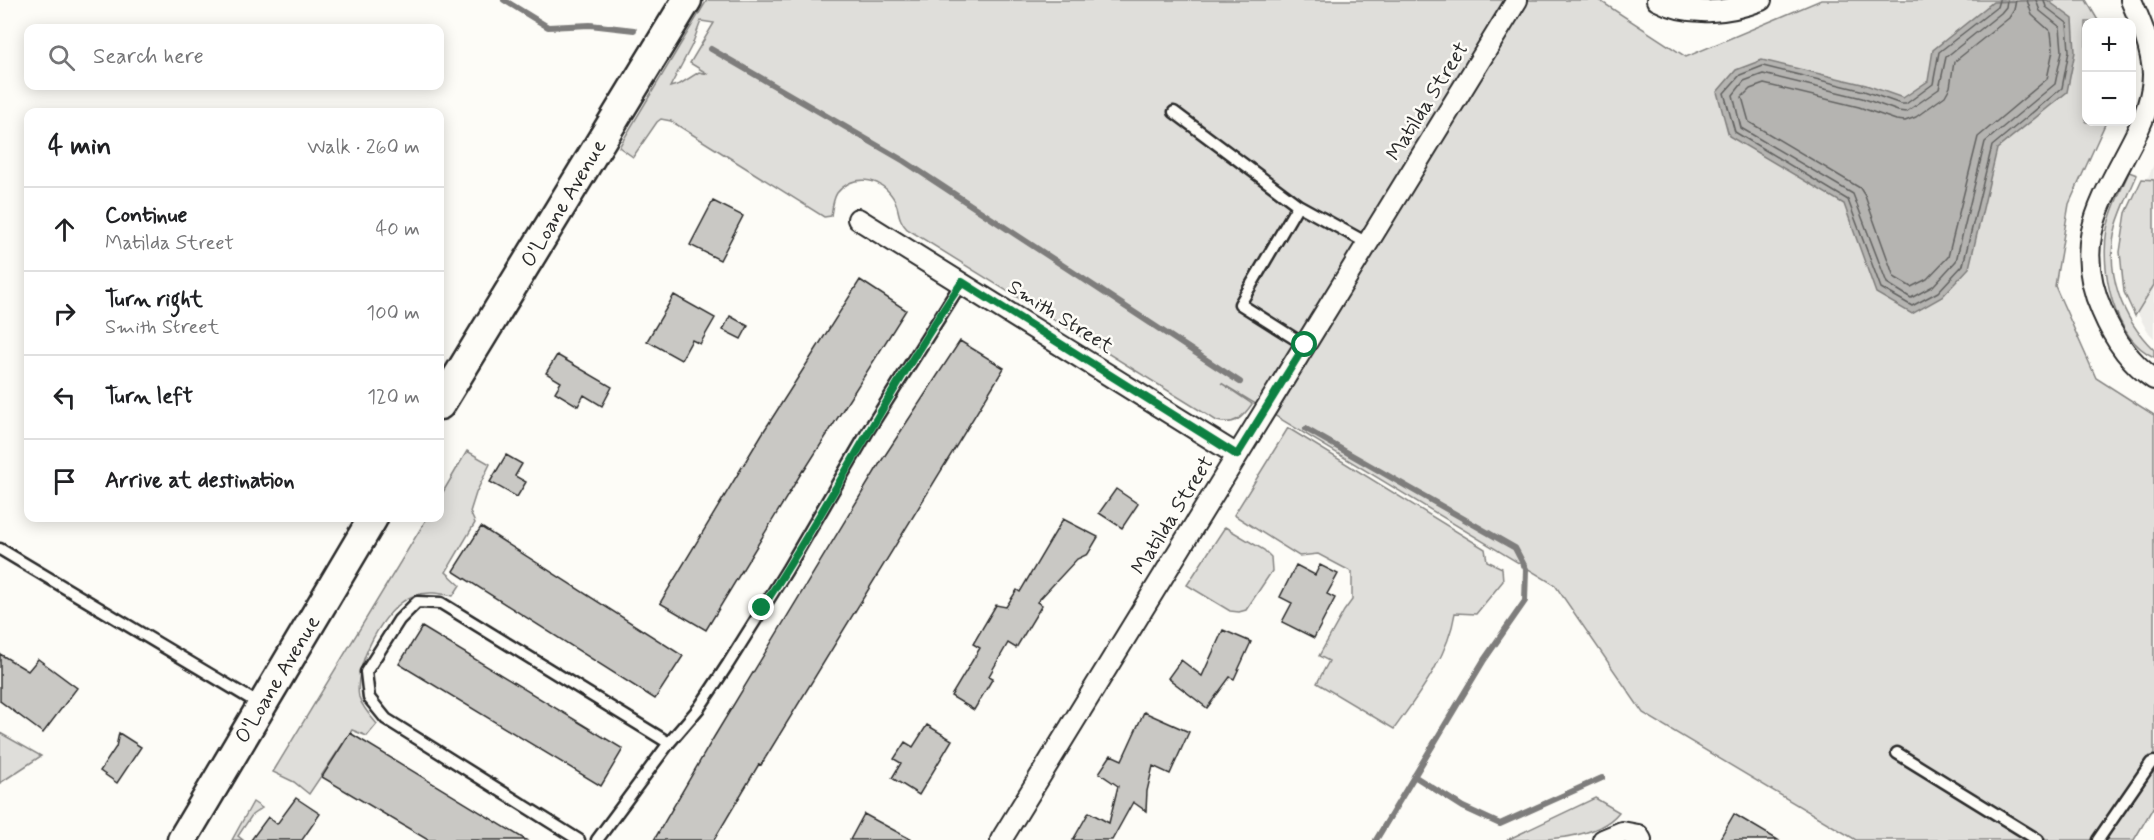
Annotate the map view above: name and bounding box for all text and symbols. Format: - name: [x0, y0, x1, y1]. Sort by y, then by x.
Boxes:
- map controls: [2082, 18, 2136, 126]
- button: +: [2082, 18, 2136, 72]
- search box: [24, 24, 444, 90]
- street label: Matilda Street: [1380, 37, 1476, 166]
- icon: search: [45, 41, 78, 74]
- text: Search here: [93, 43, 204, 71]
- button: −: [2082, 72, 2136, 126]
- text: 4 min: [48, 130, 111, 164]
- text: Walk · 260 m: [307, 134, 420, 161]
- street label: O'Loane Avenue: [515, 134, 613, 273]
- text: Continue: [105, 202, 187, 230]
- icon: ahead: [48, 213, 81, 246]
- text: 40 m: [376, 216, 420, 243]
- text: Matilda Street: [105, 230, 234, 257]
- street label: Smith Street: [1002, 273, 1119, 361]
- text: Turn right: [105, 286, 203, 314]
- icon: right: [48, 297, 81, 330]
- text: 100 m: [366, 300, 420, 327]
- text: Smith Street: [105, 314, 219, 341]
- route start: [1291, 331, 1317, 357]
- icon: left: [48, 381, 81, 414]
- text: Turn left: [105, 383, 193, 411]
- text: 120 m: [367, 384, 420, 411]
- street label: Matilda Street: [1125, 451, 1221, 580]
- icon: arrive: [48, 465, 81, 498]
- text: Arrive at destination: [105, 467, 295, 495]
- route end: [748, 594, 774, 620]
- street label: O'Loane Avenue: [229, 610, 327, 749]

